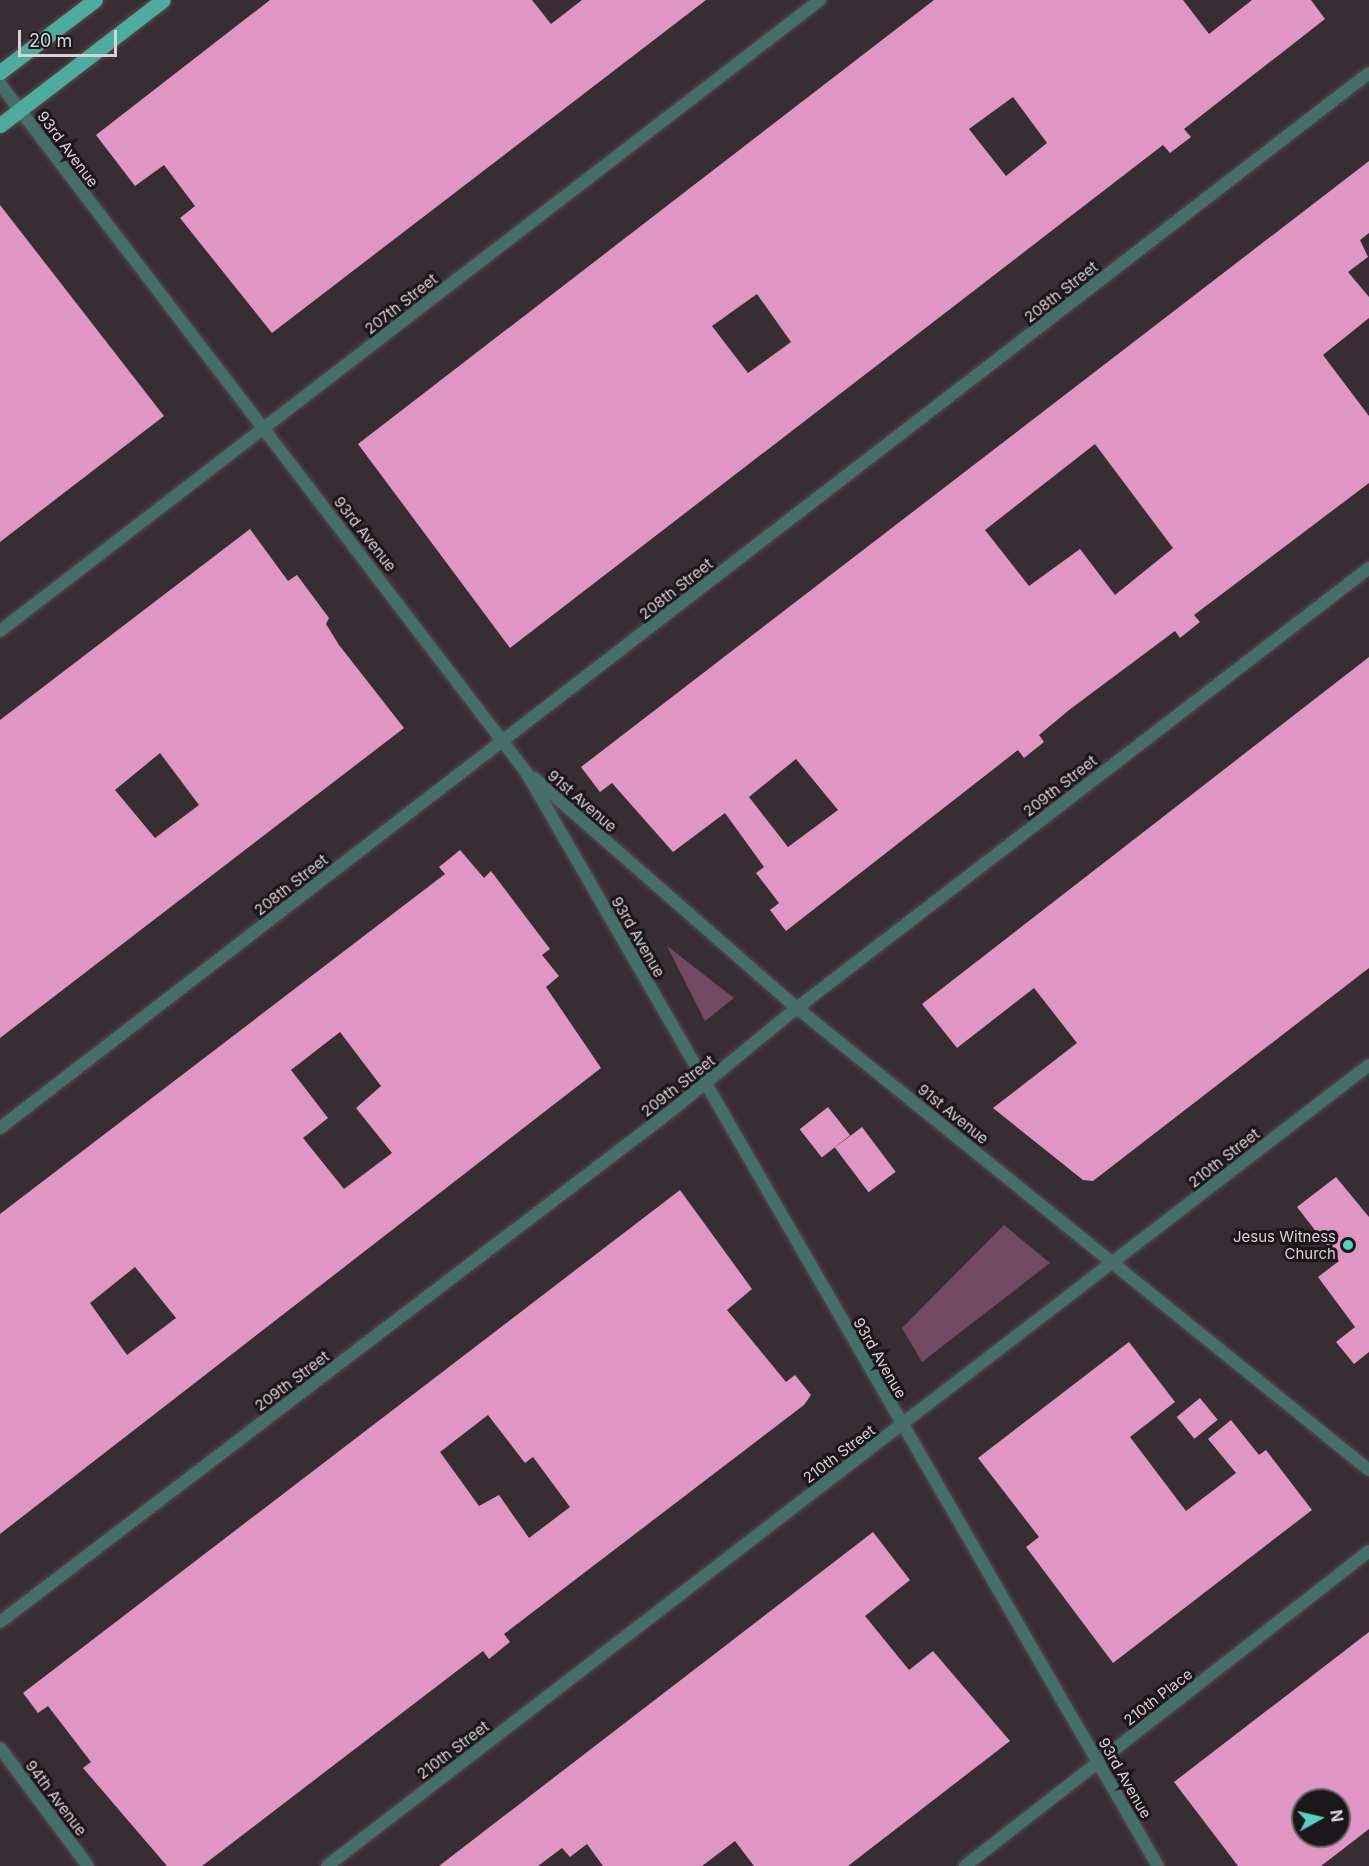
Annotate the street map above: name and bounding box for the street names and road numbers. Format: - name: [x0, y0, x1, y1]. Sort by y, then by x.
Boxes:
- street label: 93rd Avenue: [34, 108, 102, 190]
- street label: 208th Street: [1021, 258, 1101, 326]
- street label: 207th Street: [361, 270, 441, 338]
- street label: 93rd Avenue: [330, 493, 400, 575]
- street label: 208th Street: [636, 555, 716, 623]
- street label: 209th Street: [1020, 752, 1100, 820]
- street label: 91st Avenue: [544, 766, 620, 836]
- street label: 208th Street: [251, 851, 331, 919]
- street label: 93rd Avenue: [608, 894, 668, 980]
- street label: 209th Street: [638, 1052, 718, 1120]
- street label: 91st Avenue: [914, 1080, 992, 1148]
- street label: 210th Street: [1185, 1125, 1263, 1191]
- street label: 93rd Avenue: [850, 1315, 910, 1401]
- street label: 209th Street: [251, 1347, 333, 1415]
- street label: 210th Street: [800, 1421, 878, 1487]
- street label: 210th Place: [1120, 1665, 1196, 1729]
- street label: 210th Street: [414, 1717, 492, 1783]
- street label: 93rd Avenue: [1095, 1735, 1155, 1821]
- street label: 94th Avenue: [22, 1757, 90, 1839]

